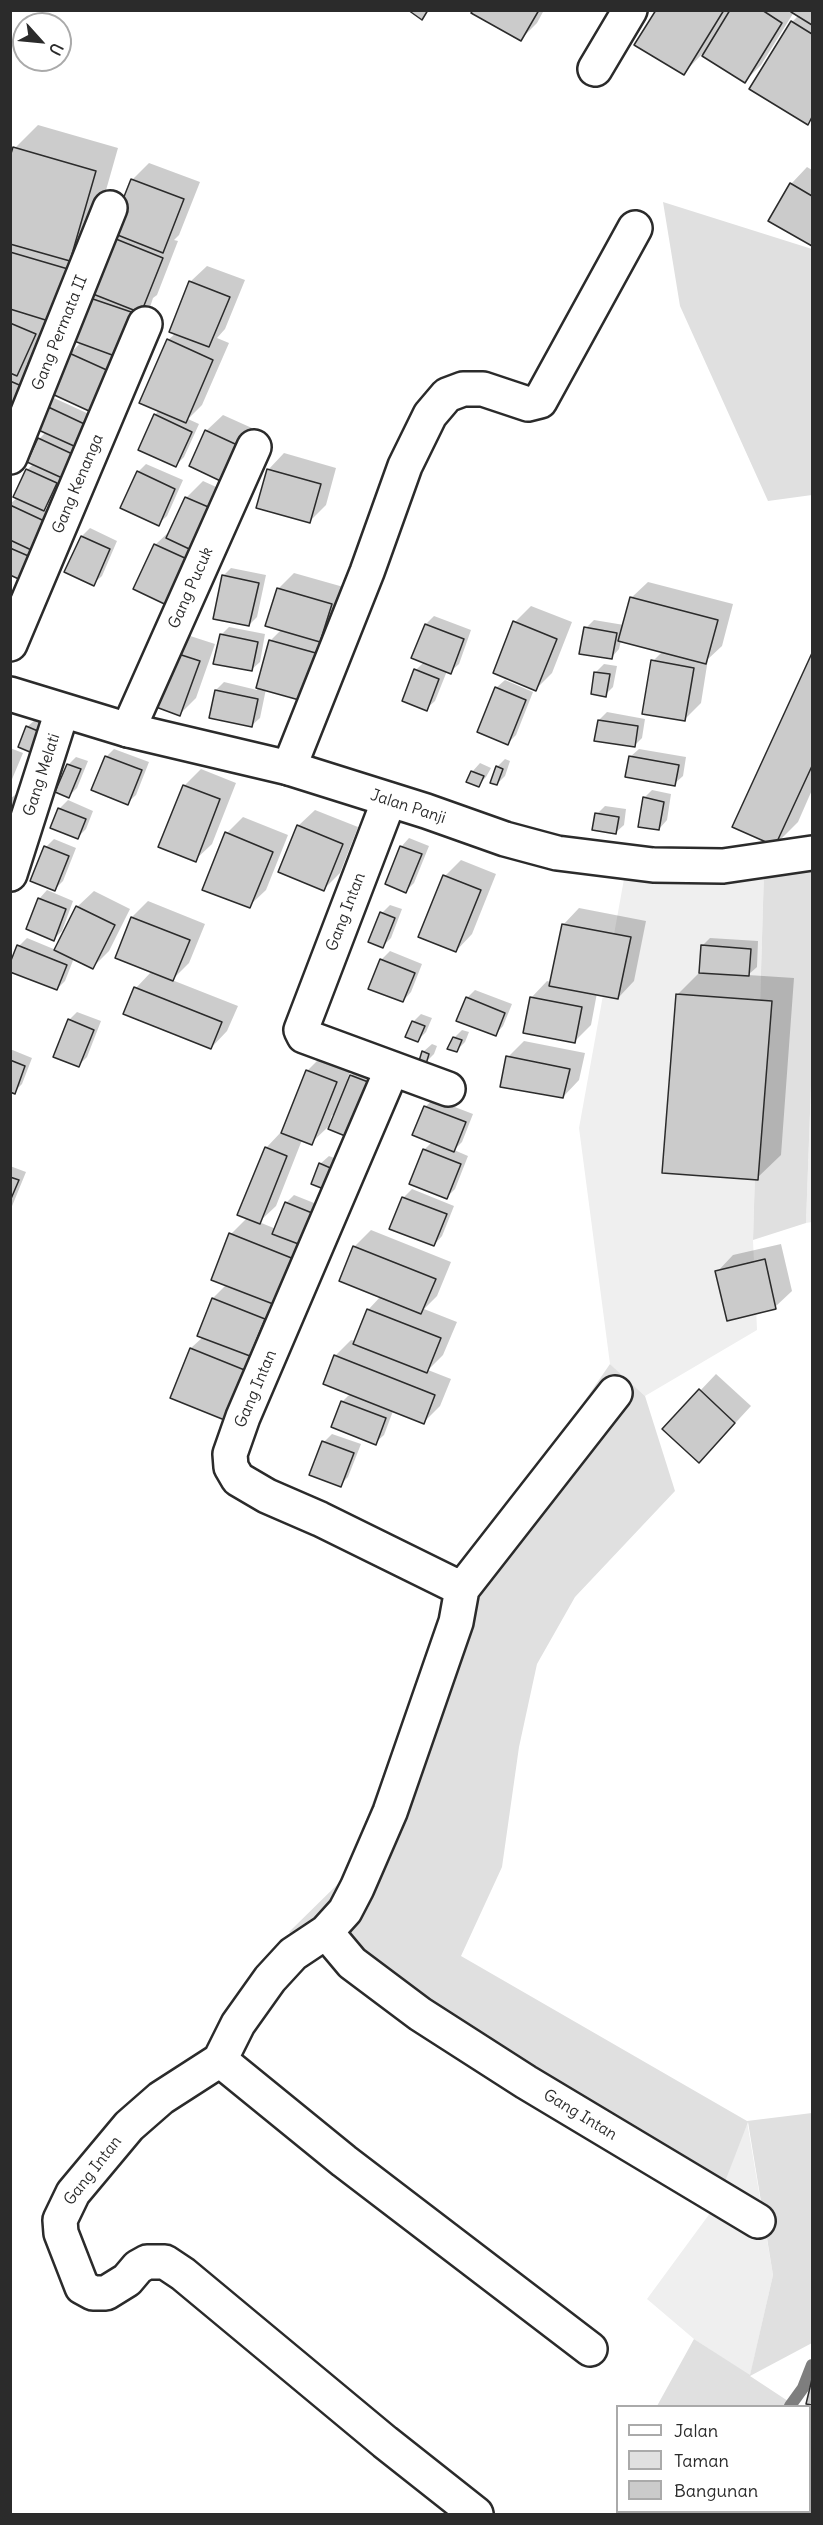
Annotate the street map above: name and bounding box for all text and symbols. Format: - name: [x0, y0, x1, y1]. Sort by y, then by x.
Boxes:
- north arrow: [12, 12, 72, 72]
- text: U: [45, 40, 68, 59]
- street label: Gang Permata II: [28, 273, 92, 393]
- street label: Gang Kenanga: [48, 431, 108, 537]
- street label: Gang Pucuk: [164, 544, 218, 632]
- street label: Gang Melati: [20, 731, 64, 819]
- street label: Jalan Panji: [368, 786, 448, 828]
- street label: Gang Intan: [322, 870, 370, 954]
- street label: Gang Intan: [231, 1347, 281, 1431]
- street label: Gang Intan: [540, 2086, 620, 2144]
- street label: Gang Intan: [60, 2133, 126, 2209]
- legend: [616, 2405, 811, 2513]
- text: Jalan: [674, 2419, 718, 2442]
- text: Taman: [674, 2449, 729, 2472]
- text: Bangunan: [674, 2479, 758, 2502]

